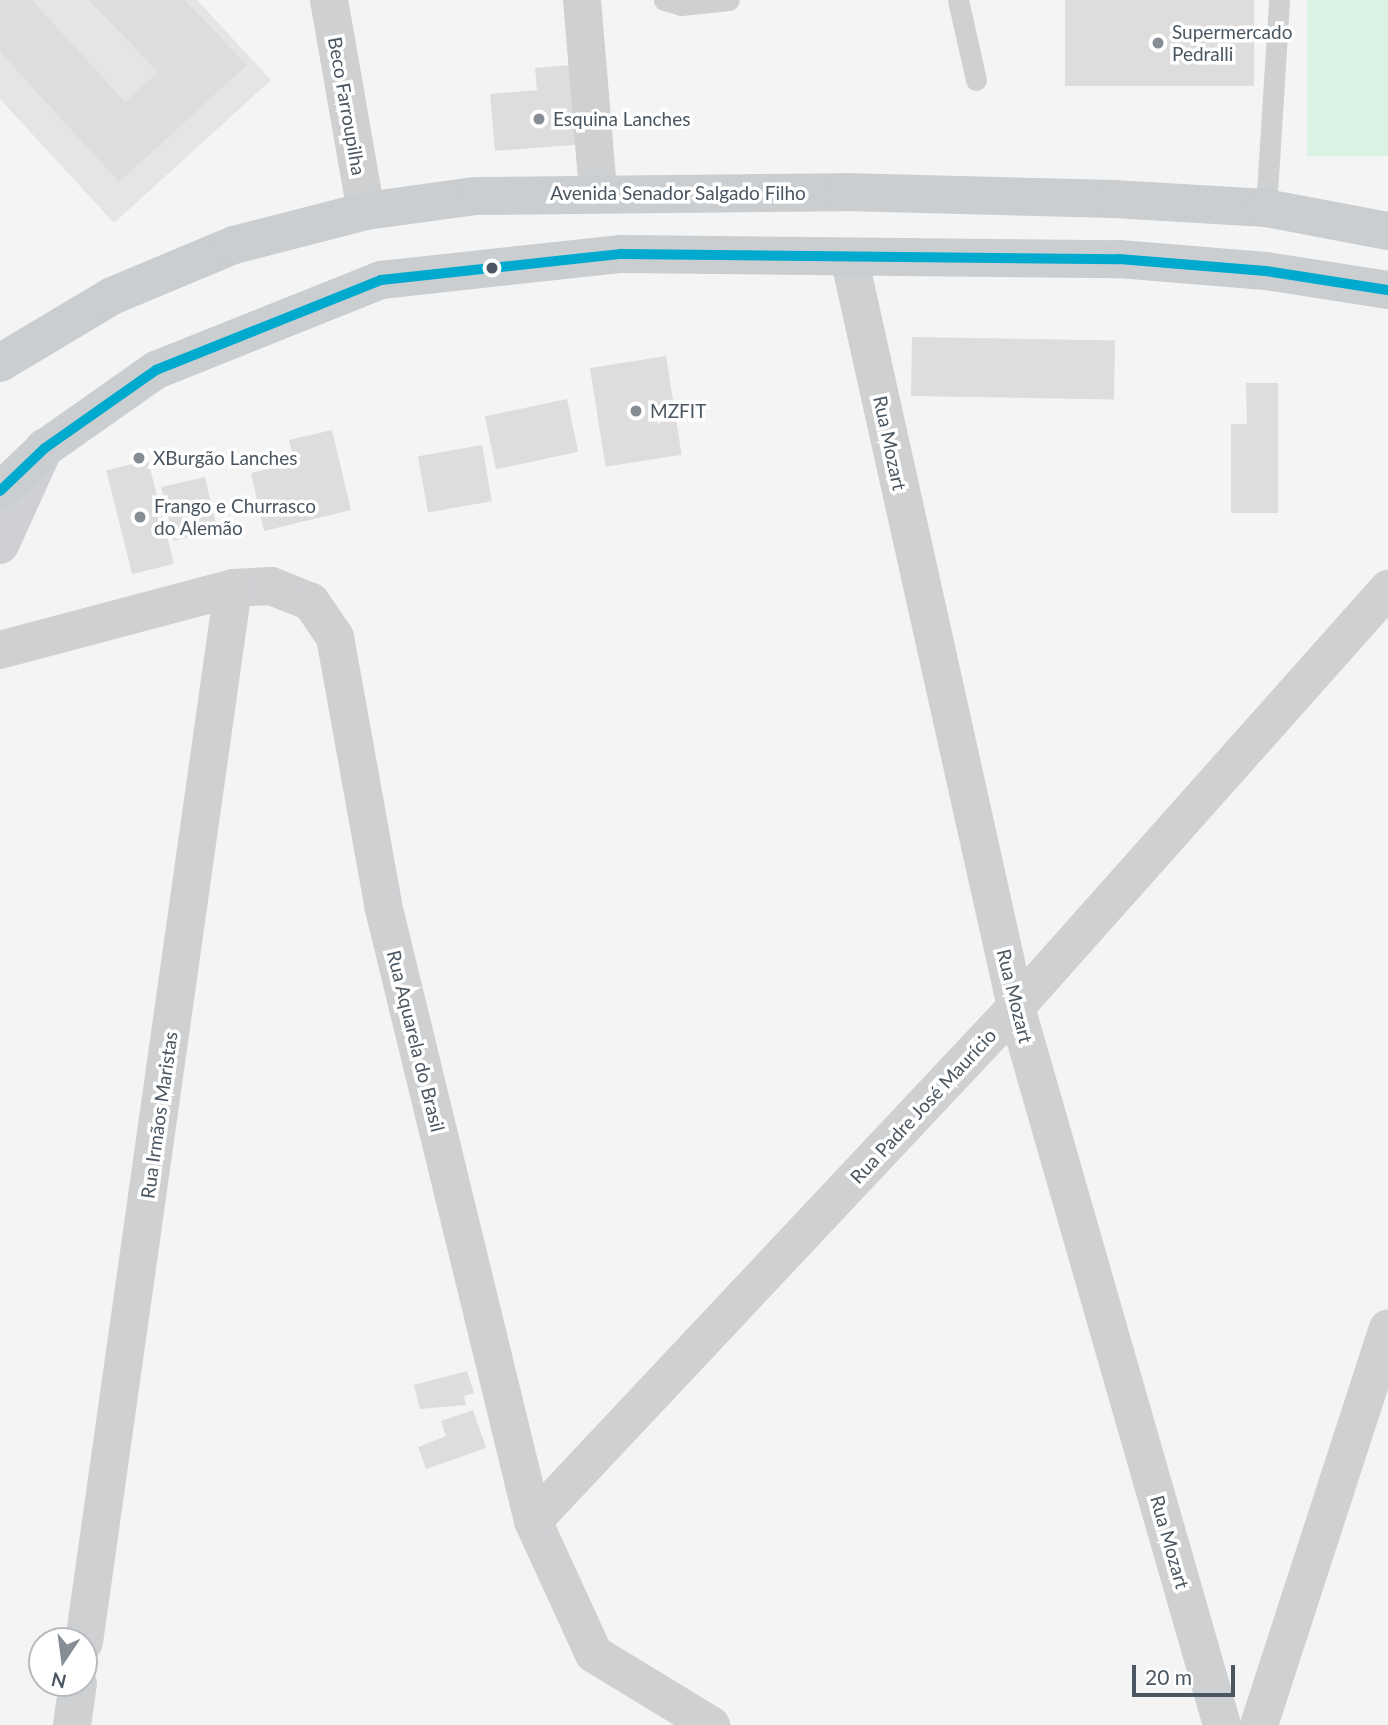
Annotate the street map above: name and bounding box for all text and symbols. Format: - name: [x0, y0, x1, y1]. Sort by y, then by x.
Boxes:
- place label: Supermercado Pedralli: [1172, 21, 1292, 65]
- street label: Beco Farroupilha: [324, 35, 370, 177]
- marker: Supermercado Pedralli: [1150, 35, 1166, 51]
- place label: Esquina Lanches: [553, 108, 690, 130]
- marker: Esquina Lanches: [531, 111, 547, 127]
- street label: Avenida Senador Salgado Filho: [550, 182, 806, 204]
- unlabelled marker: [485, 261, 499, 275]
- street label: Rua Mozart: [869, 394, 911, 492]
- place label: MZFIT: [650, 400, 706, 422]
- marker: MZFIT: [628, 403, 644, 419]
- place label: XBurgão Lanches: [153, 447, 297, 469]
- marker: XBurgão Lanches: [131, 450, 147, 466]
- place label: Frango e Churrasco do Alemão: [154, 495, 316, 539]
- marker: Frango e Churrasco do Alemão: [132, 509, 148, 525]
- street label: Rua Mozart: [992, 947, 1038, 1045]
- street label: Rua Aquarela do Brasil: [382, 948, 450, 1134]
- street label: Rua Padre José Maurício: [845, 1024, 1001, 1188]
- street label: Rua Irmãos Maristas: [136, 1030, 182, 1200]
- street label: Rua Mozart: [1146, 1493, 1194, 1591]
- north arrow: [28, 1627, 98, 1697]
- scale bar: [1136, 1652, 1239, 1696]
- text: 20 m: [1145, 1664, 1192, 1689]
- text: N: [49, 1668, 68, 1694]

